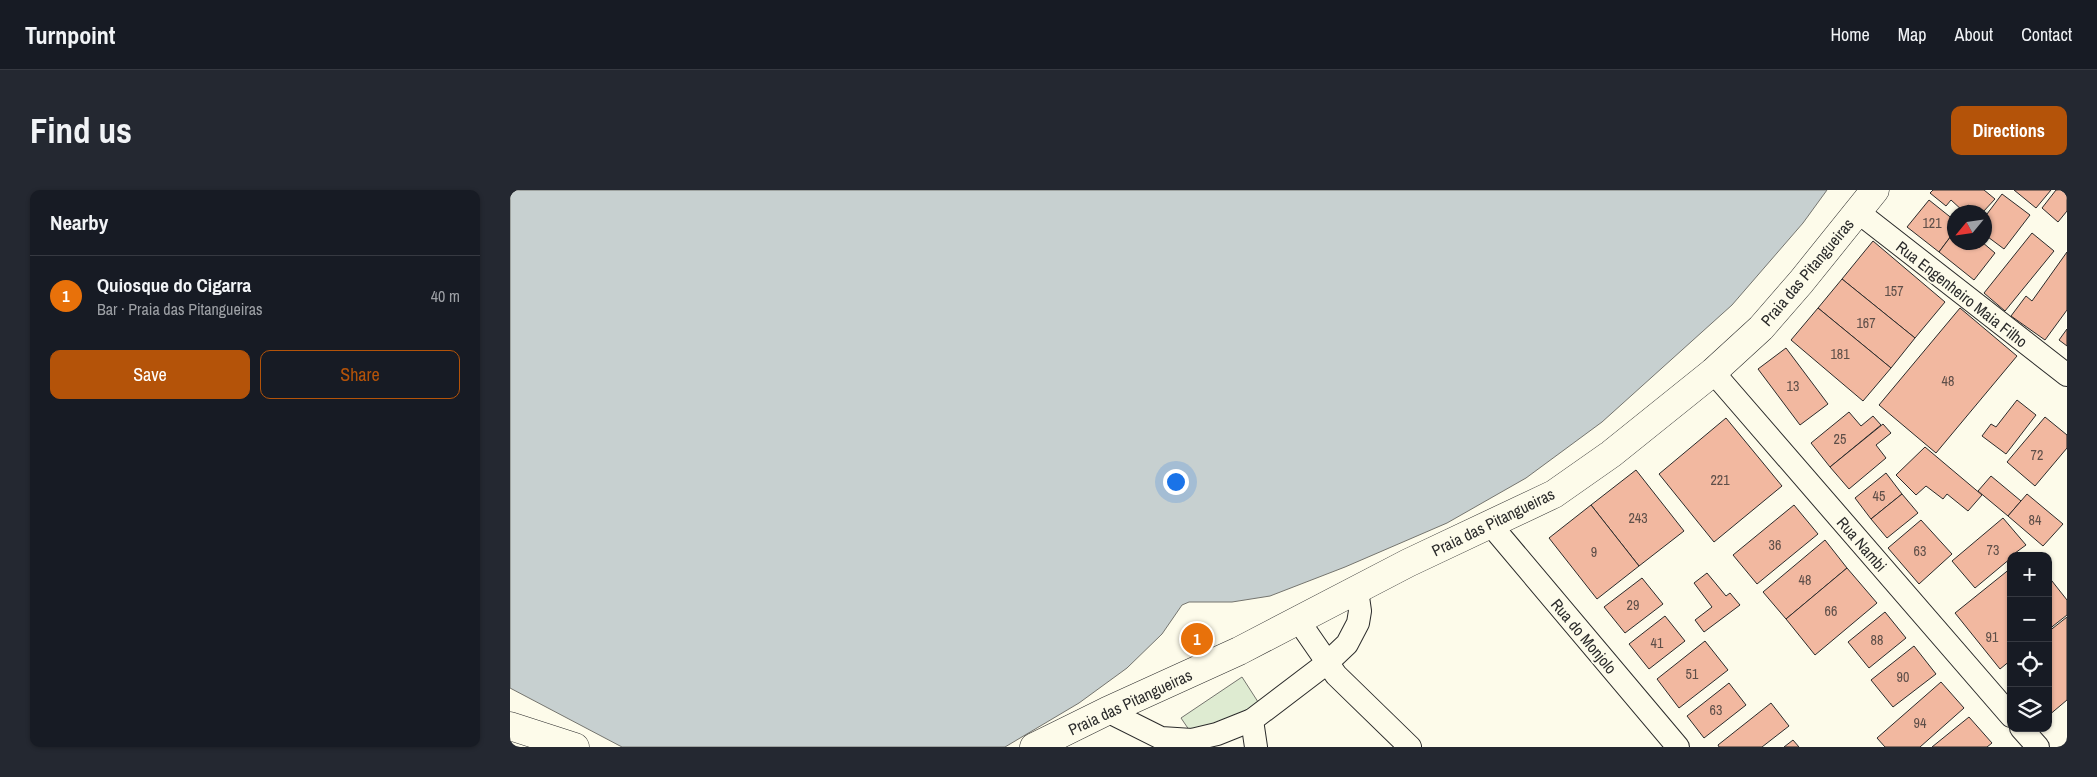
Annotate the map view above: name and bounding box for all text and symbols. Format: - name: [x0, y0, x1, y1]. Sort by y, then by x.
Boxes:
- text: Turnpoint: [25, 19, 115, 51]
- text: Home: [1830, 22, 1870, 47]
- text: Map: [1898, 22, 1927, 47]
- text: About: [1955, 22, 1993, 47]
- text: Contact: [2021, 22, 2072, 47]
- button: Directions: [1951, 106, 2067, 155]
- text: Find us: [30, 107, 132, 154]
- north arrow: [1947, 205, 1992, 250]
- text: Nearby: [50, 208, 108, 237]
- street label: Praia das Pitangueiras: [1755, 214, 1859, 330]
- house number: 121: [1922, 214, 1942, 232]
- street label: Rua Engenheiro Maia Filho: [1892, 236, 2032, 352]
- text: Quiosque do Cigarra: [97, 272, 251, 298]
- house number: 157: [1884, 282, 1904, 300]
- text: 1: [62, 285, 70, 307]
- text: 40 m: [431, 285, 460, 307]
- text: Bar · Praia das Pitangueiras: [97, 298, 263, 320]
- house number: 167: [1856, 314, 1876, 332]
- house number: 181: [1830, 345, 1850, 363]
- button: Save: [50, 350, 250, 399]
- button: Share: [260, 350, 460, 399]
- house number: 48: [1942, 372, 1954, 390]
- house number: 13: [1787, 377, 1799, 395]
- house number: 25: [1834, 430, 1846, 448]
- house number: 72: [2031, 446, 2043, 464]
- your location: [1163, 469, 1189, 495]
- house number: 221: [1710, 471, 1730, 489]
- street label: Praia das Pitangueiras: [1428, 483, 1558, 561]
- house number: 45: [1873, 487, 1885, 505]
- house number: 243: [1628, 509, 1648, 527]
- house number: 84: [2029, 511, 2042, 529]
- street label: Rua Nambi: [1832, 512, 1892, 576]
- house number: 36: [1769, 536, 1781, 554]
- house number: 73: [1987, 541, 1999, 559]
- house number: 63: [1914, 542, 1926, 560]
- house number: 9: [1591, 543, 1597, 561]
- map controls: [2007, 552, 2052, 732]
- button: +: [2007, 552, 2052, 597]
- house number: 48: [1799, 571, 1811, 589]
- street label: Rua do Monjolo: [1546, 594, 1622, 678]
- house number: 29: [1627, 596, 1639, 614]
- button: −: [2007, 597, 2052, 642]
- house number: 66: [1825, 602, 1837, 620]
- pin: 1: [1181, 620, 1213, 658]
- house number: 91: [1986, 628, 1999, 646]
- house number: 88: [1871, 631, 1883, 649]
- house number: 41: [1651, 634, 1664, 652]
- button: locate: [2007, 642, 2052, 687]
- street label: Praia das Pitangueiras: [1065, 664, 1195, 740]
- house number: 51: [1686, 665, 1699, 683]
- house number: 90: [1897, 668, 1909, 686]
- button: layers: [2007, 687, 2052, 732]
- house number: 63: [1710, 701, 1722, 719]
- house number: 94: [1914, 714, 1927, 732]

